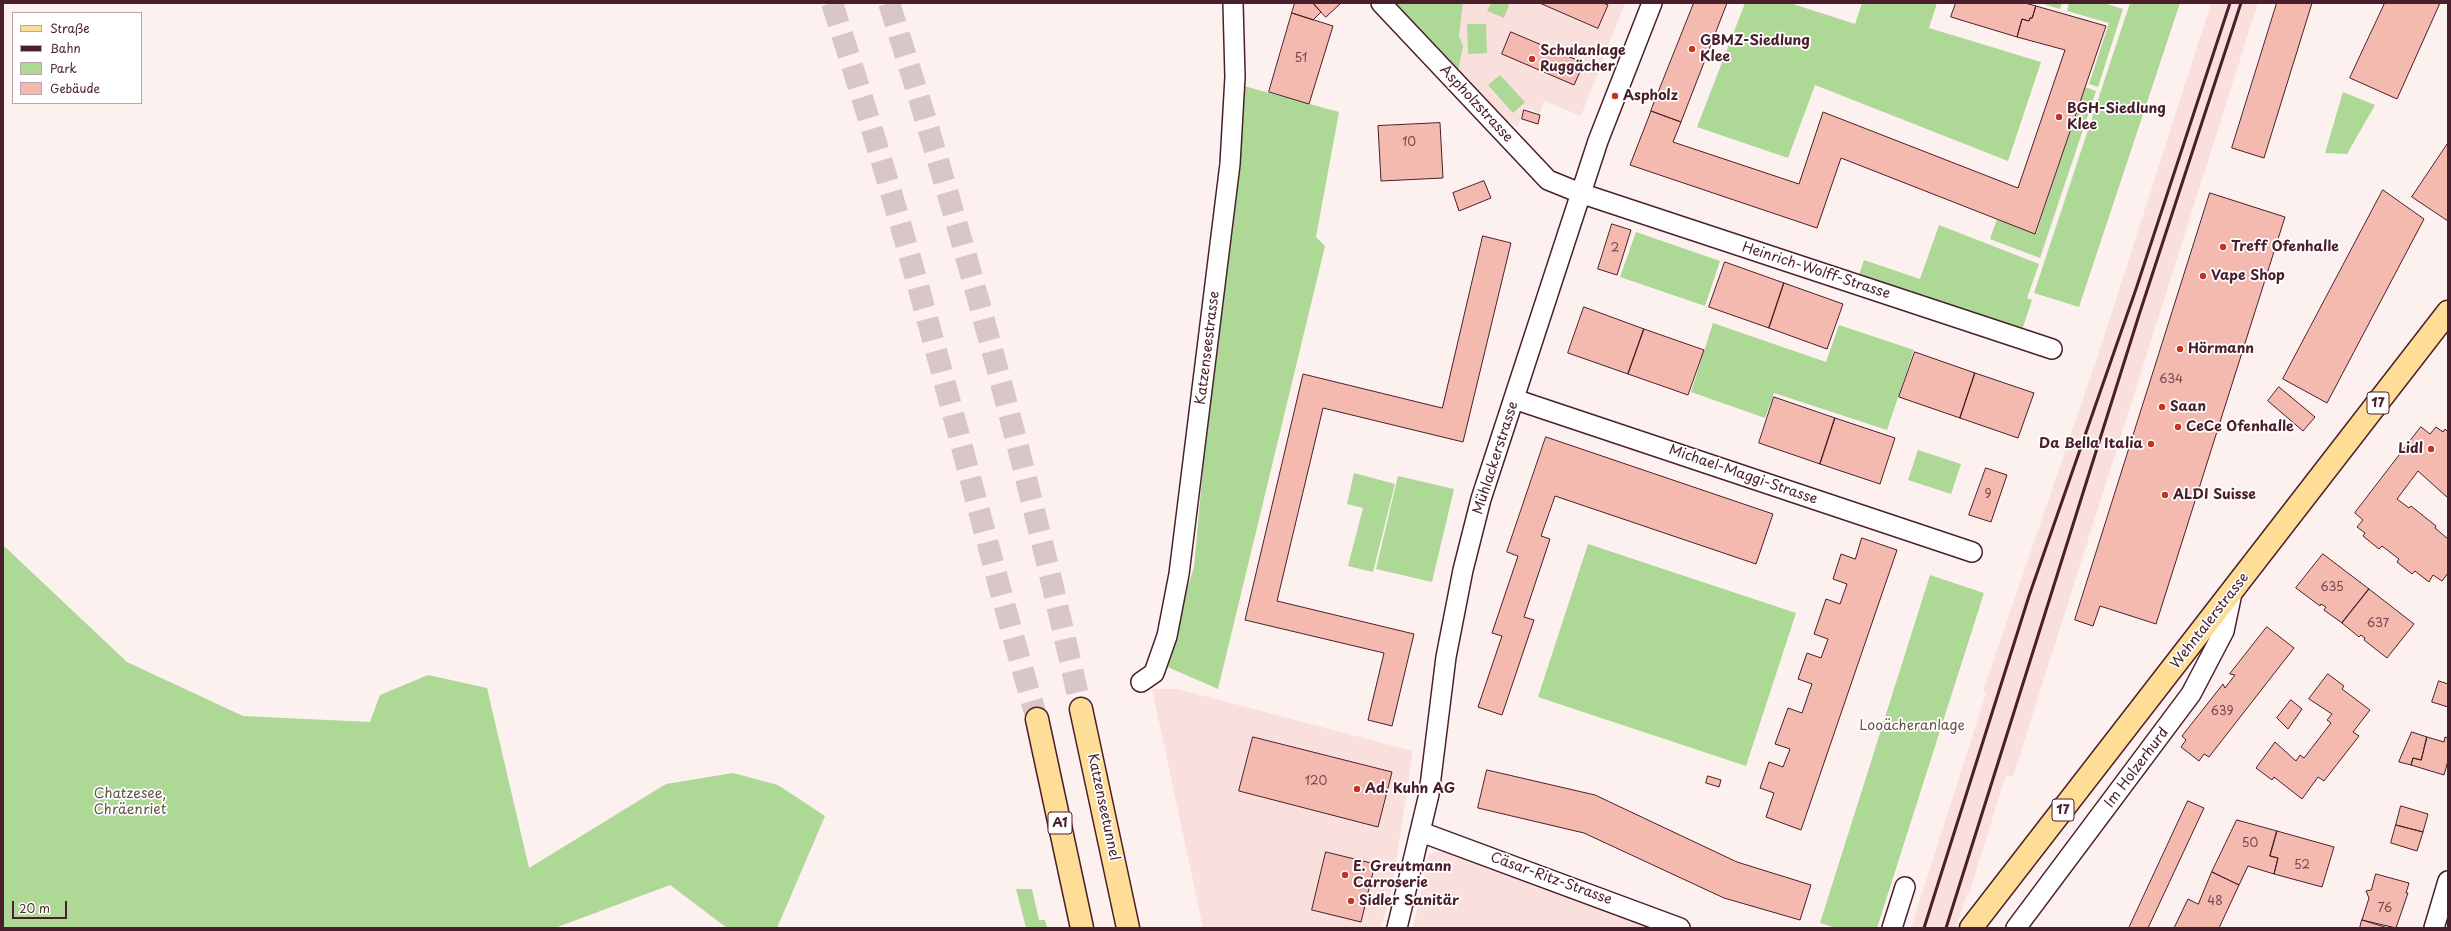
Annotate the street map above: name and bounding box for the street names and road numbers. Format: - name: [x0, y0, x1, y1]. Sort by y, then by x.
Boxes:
- street label: Aspholzstrasse: [1436, 62, 1516, 146]
- street label: Heinrich-Wolff-Strasse: [1740, 239, 1892, 303]
- street label: Katzenseestrasse: [1193, 290, 1223, 406]
- road number: 17: [2367, 392, 2389, 414]
- street label: Mühlackerstrasse: [1470, 399, 1522, 517]
- street label: Michael-Maggi-Strasse: [1667, 442, 1819, 508]
- street label: Wehntalerstrasse: [2167, 570, 2253, 672]
- street label: Im Holzerhurd: [2101, 725, 2173, 811]
- street label: Katzenseetunnel: [1083, 752, 1123, 862]
- road number: 17: [2052, 799, 2074, 821]
- road number: A1: [1048, 812, 1072, 834]
- street label: Cäsar-Ritz-Strasse: [1488, 849, 1614, 909]

